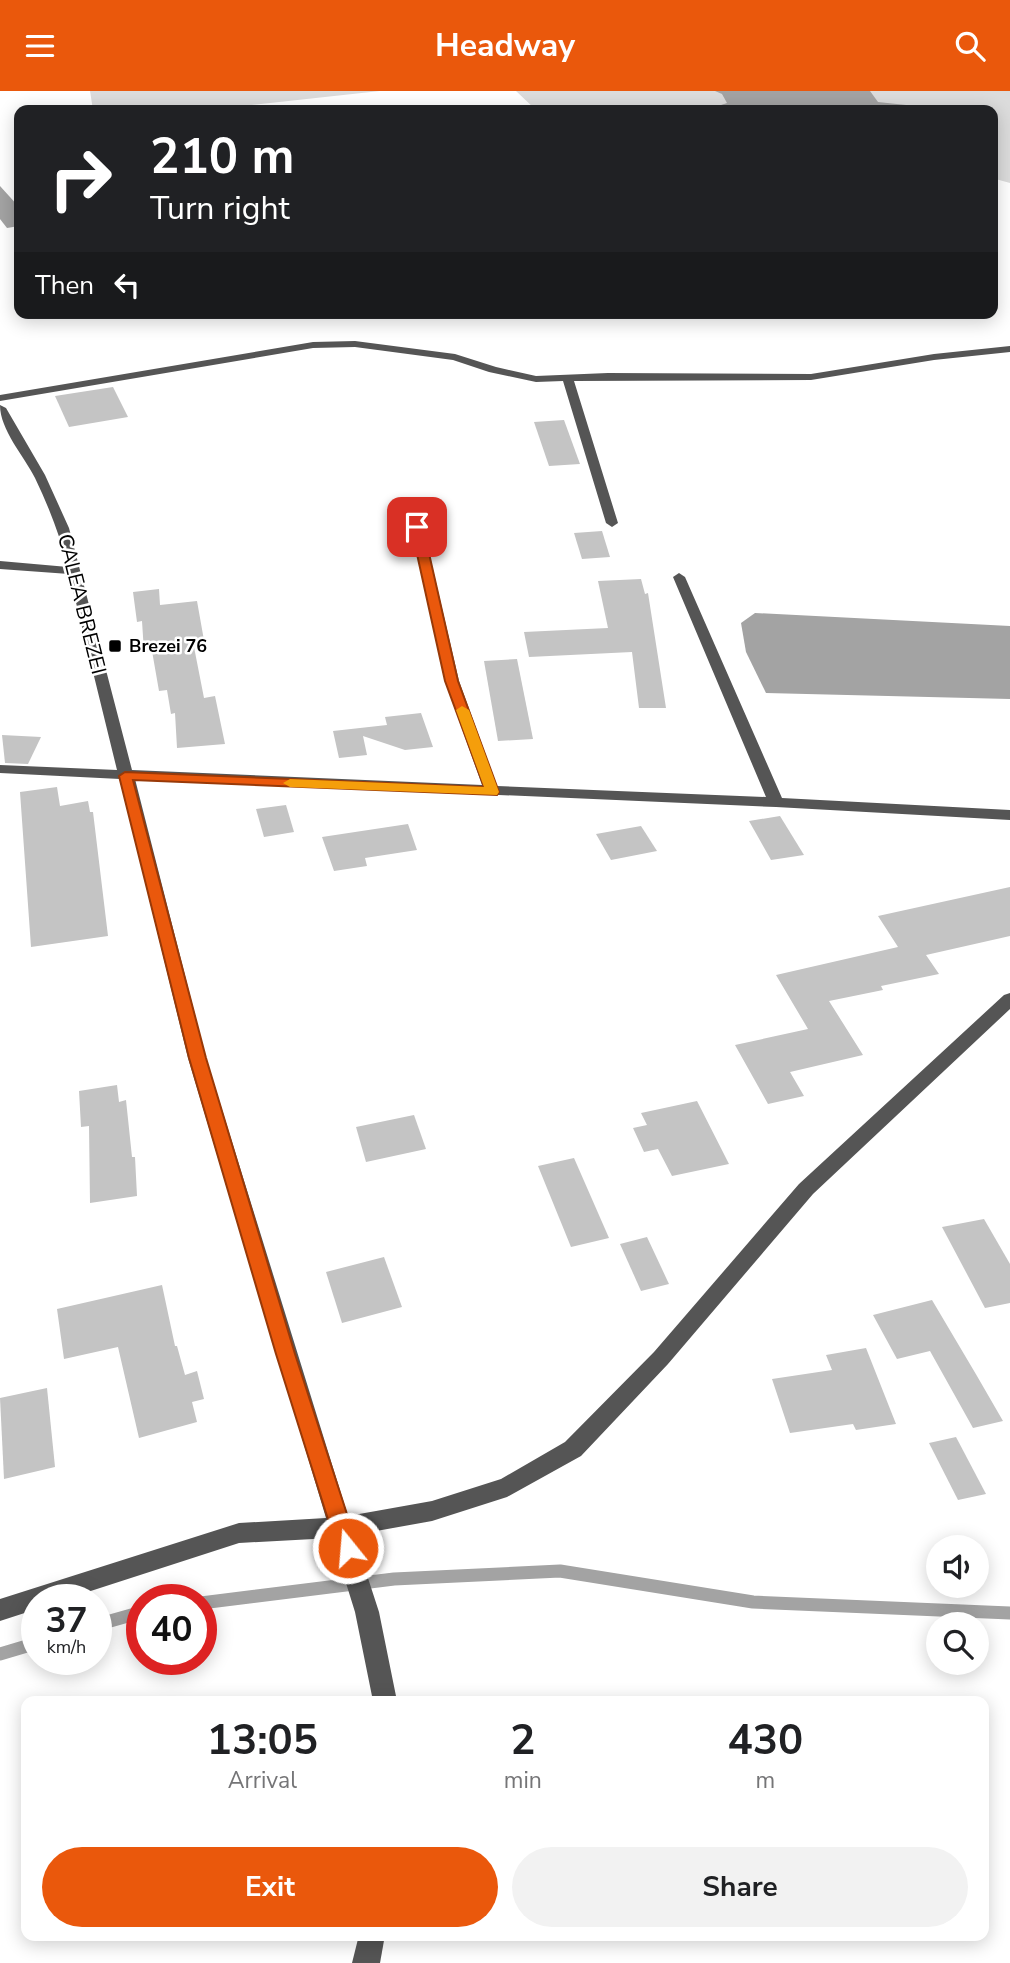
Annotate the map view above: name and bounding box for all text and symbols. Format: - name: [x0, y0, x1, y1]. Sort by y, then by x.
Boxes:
- text: Headway: [435, 24, 575, 67]
- icon: menu: [21, 27, 59, 65]
- icon: search: [951, 27, 989, 65]
- text: 210 m: [150, 123, 294, 190]
- icon: right: [35, 133, 126, 224]
- text: Turn right: [150, 187, 290, 230]
- icon: left: [108, 266, 146, 304]
- text: Then: [35, 268, 94, 303]
- pin: [387, 497, 447, 557]
- icon: arrive: [398, 508, 436, 546]
- street label: CALEA BREZEI: [51, 531, 113, 677]
- place label: Brezei 76: [129, 634, 207, 658]
- marker: Brezei 76: [107, 638, 123, 654]
- position arrow: [311, 1511, 385, 1585]
- map controls: [926, 1535, 989, 1675]
- button: sound: [926, 1535, 989, 1598]
- speed limit sign: 40: [126, 1584, 217, 1675]
- text: 37: [45, 1597, 88, 1644]
- button: search: [926, 1612, 989, 1675]
- text: km/h: [47, 1635, 86, 1659]
- text: 13:05: [207, 1712, 318, 1769]
- text: 2: [510, 1712, 535, 1769]
- text: 430: [728, 1712, 803, 1769]
- text: Arrival: [228, 1765, 297, 1796]
- text: min: [504, 1765, 542, 1796]
- text: m: [756, 1765, 775, 1796]
- button: Exit: [42, 1847, 498, 1927]
- button: Share: [512, 1847, 968, 1927]

